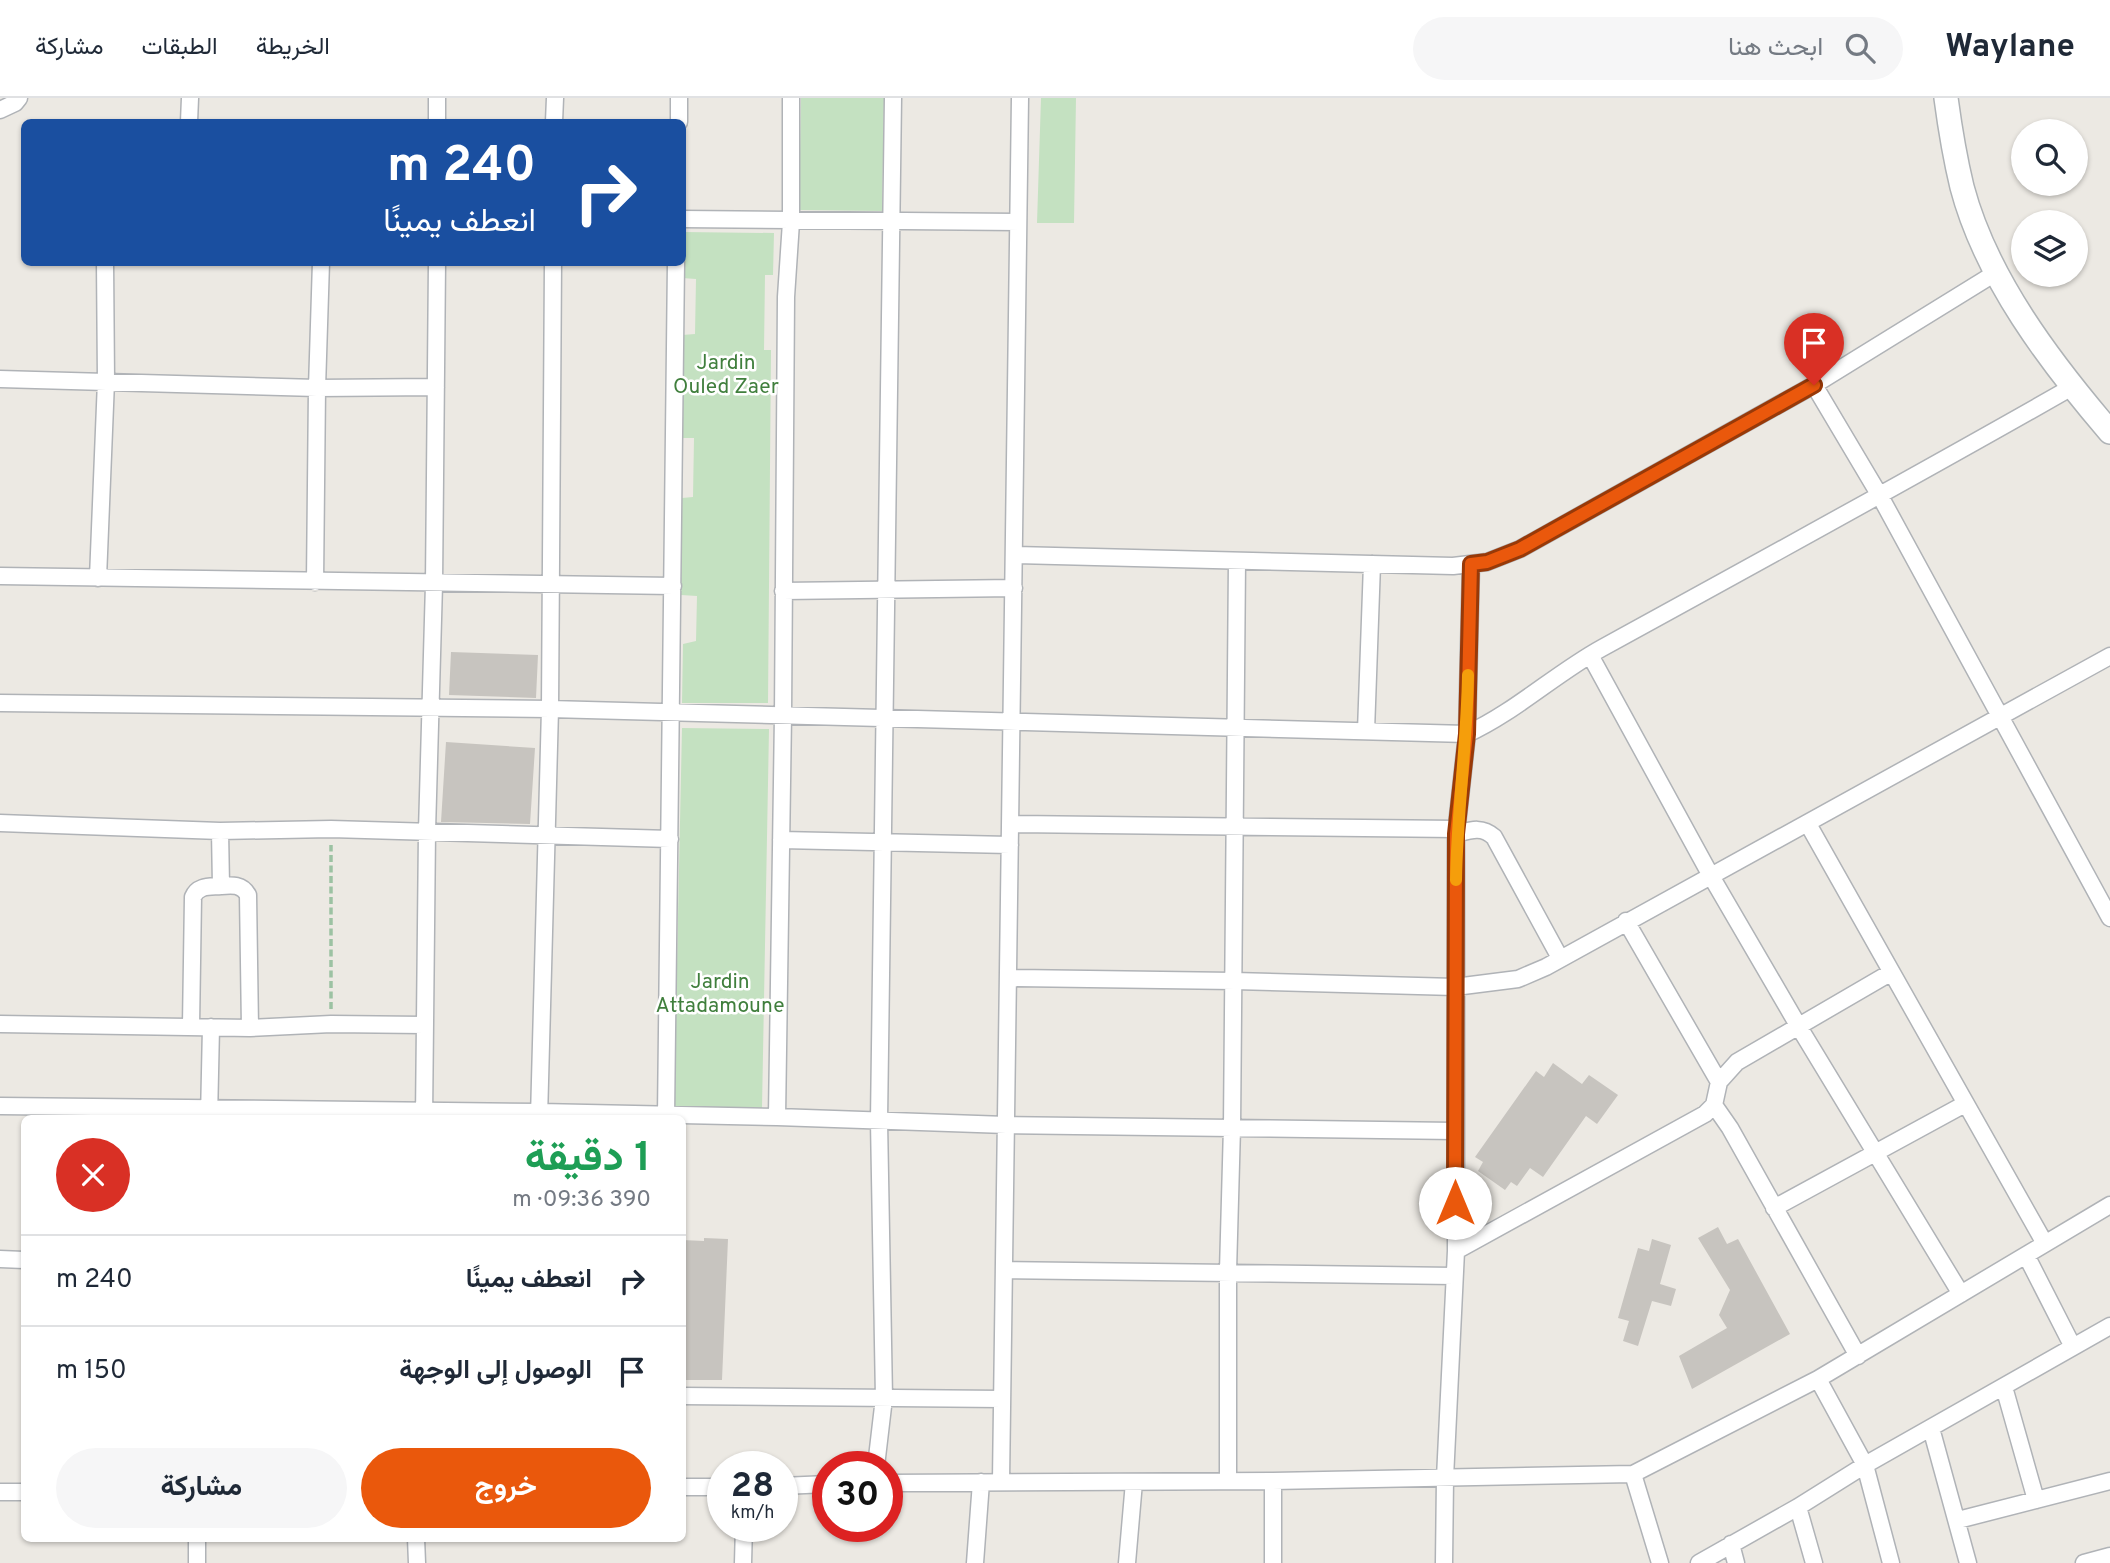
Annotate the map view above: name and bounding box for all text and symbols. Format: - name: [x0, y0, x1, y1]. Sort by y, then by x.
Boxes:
- search box: [1413, 17, 1903, 80]
- text: Waylane: [1945, 27, 2075, 69]
- icon: search: [1841, 29, 1879, 67]
- text: ابحث هنا: [1728, 32, 1823, 65]
- text: مشاركة: [35, 33, 103, 63]
- text: الطبقات: [141, 33, 218, 63]
- text: الخريطة: [256, 33, 330, 63]
- map controls: [2011, 119, 2088, 287]
- button: search: [2011, 119, 2088, 196]
- text: 240 m: [387, 137, 536, 199]
- icon: right: [560, 147, 651, 238]
- text: انعطف يمينًا: [383, 203, 536, 243]
- button: layers: [2011, 210, 2088, 287]
- pin: [1784, 313, 1844, 385]
- icon: arrive: [1795, 324, 1833, 362]
- park label: Jardin Ouled Zaer: [673, 350, 779, 401]
- park label: Jardin Attadamoune: [655, 969, 785, 1020]
- text: 1 دقيقة: [525, 1133, 651, 1186]
- button: close: [56, 1138, 130, 1212]
- position arrow: [1418, 1166, 1492, 1240]
- text: 390 m · 09:36: [512, 1186, 651, 1215]
- icon: right: [613, 1262, 651, 1300]
- text: 240 m: [56, 1264, 133, 1297]
- text: انعطف يمينًا: [466, 1264, 592, 1297]
- icon: arrive: [613, 1353, 651, 1391]
- text: 150 m: [56, 1355, 127, 1388]
- text: الوصول إلى الوجهة: [399, 1355, 592, 1388]
- button: مشاركة: [56, 1448, 347, 1528]
- button: خروج: [361, 1448, 651, 1528]
- speed limit sign: 30: [812, 1451, 903, 1542]
- text: 28: [731, 1465, 774, 1509]
- text: km/h: [731, 1502, 774, 1525]

